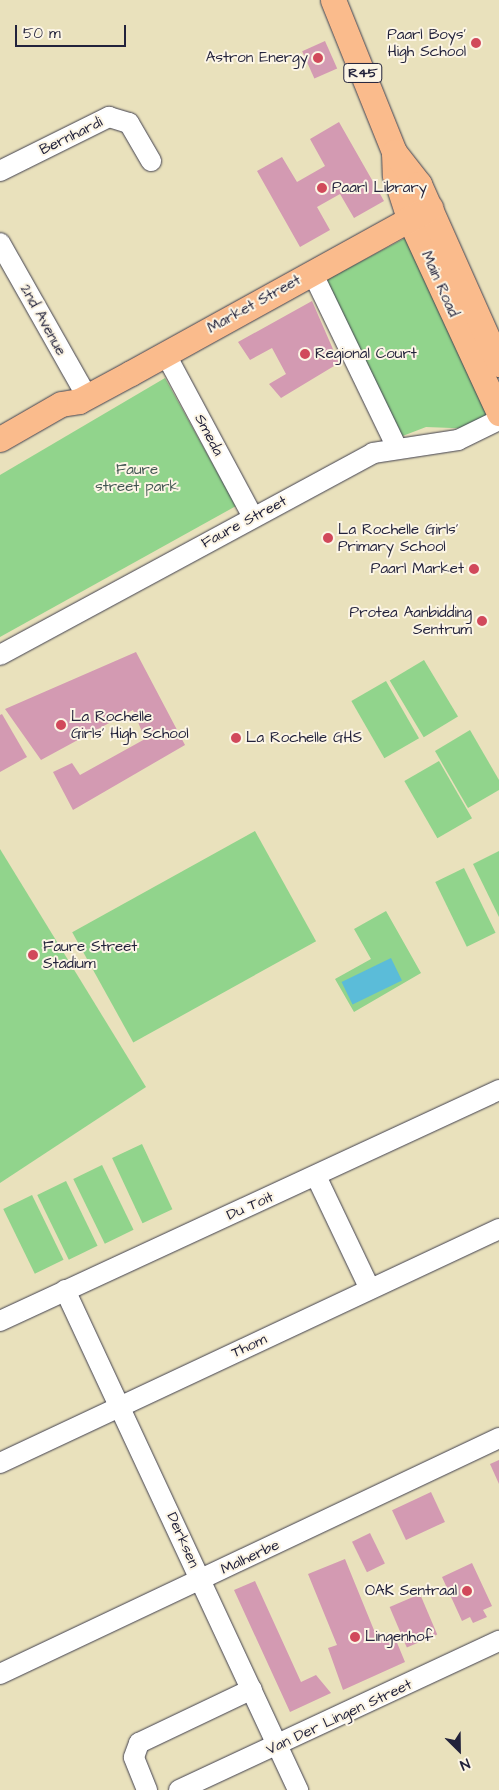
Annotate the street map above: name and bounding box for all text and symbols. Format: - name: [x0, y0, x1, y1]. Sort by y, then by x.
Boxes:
- scale bar: [18, 15, 129, 47]
- text: 50 m: [23, 23, 61, 44]
- place label: Paarl Boys' High School: [387, 25, 466, 60]
- marker: Paarl Boys' High School: [470, 37, 482, 49]
- place label: Astron Energy: [206, 49, 308, 67]
- marker: Astron Energy: [312, 52, 324, 64]
- road number: R45: [343, 62, 383, 84]
- street label: Bernhardi: [37, 113, 105, 159]
- place label: Paarl Library: [332, 179, 427, 197]
- marker: Paarl Library: [316, 182, 328, 194]
- street label: Main Road: [417, 248, 463, 320]
- street label: Market Street: [204, 271, 304, 337]
- street label: 2nd Avenue: [16, 281, 70, 359]
- place label: Regional Court: [315, 345, 417, 363]
- marker: Regional Court: [299, 348, 311, 360]
- street label: Smeda: [191, 411, 227, 459]
- park label: Faure street park: [95, 460, 179, 495]
- street label: Faure Street: [198, 492, 290, 552]
- place label: La Rochelle Girls' Primary School: [338, 520, 458, 555]
- marker: La Rochelle Girls' Primary School: [322, 532, 334, 544]
- place label: Paarl Market: [371, 560, 464, 578]
- marker: Paarl Market: [468, 563, 480, 575]
- place label: Protea Aanbidding Sentrum: [350, 603, 472, 638]
- marker: Protea Aanbidding Sentrum: [476, 615, 488, 627]
- place label: La Rochelle Girls' High School: [71, 707, 189, 742]
- marker: La Rochelle Girls' High School: [55, 719, 67, 731]
- place label: La Rochelle GHS: [246, 729, 362, 747]
- marker: La Rochelle GHS: [230, 732, 242, 744]
- place label: Faure Street Stadium: [43, 937, 137, 972]
- marker: Faure Street Stadium: [27, 949, 39, 961]
- street label: Du Toit: [224, 1188, 276, 1224]
- street label: Thom: [228, 1330, 270, 1362]
- street label: Derksen: [163, 1510, 203, 1570]
- street label: Malherbe: [218, 1536, 282, 1578]
- place label: OAK Sentraal: [365, 1582, 457, 1600]
- marker: OAK Sentraal: [461, 1585, 473, 1597]
- place label: Lingenhof: [365, 1628, 433, 1646]
- marker: Lingenhof: [349, 1631, 361, 1643]
- street label: Van Der Lingen Street: [263, 1675, 415, 1759]
- north arrow: [434, 1725, 484, 1775]
- text: N: [457, 1753, 473, 1775]

